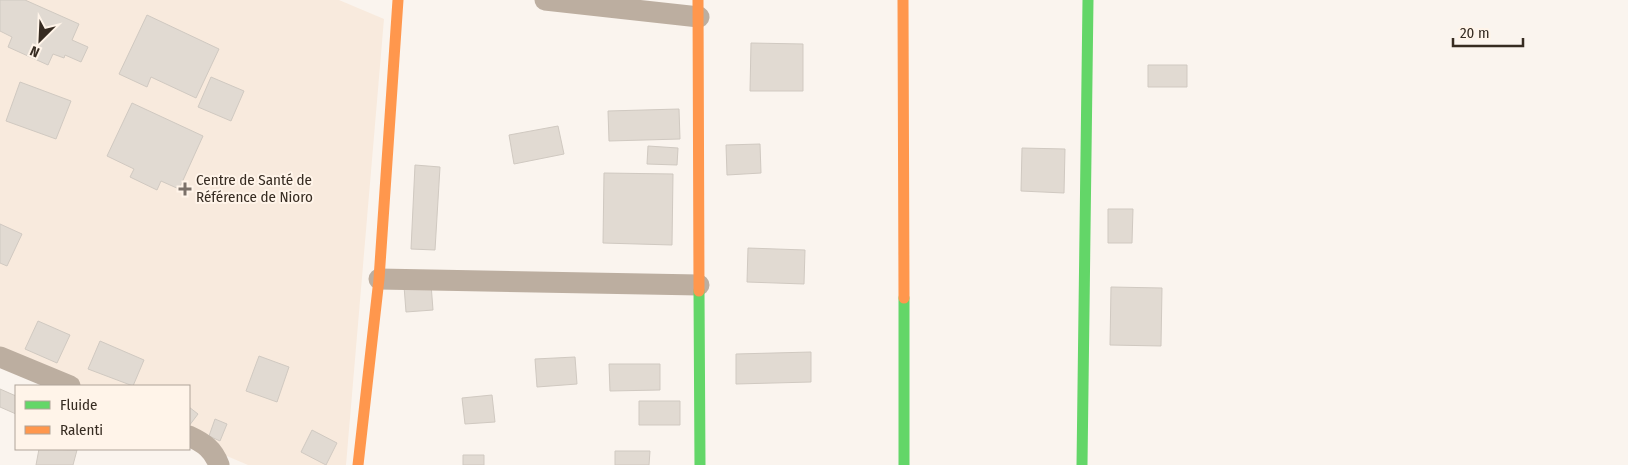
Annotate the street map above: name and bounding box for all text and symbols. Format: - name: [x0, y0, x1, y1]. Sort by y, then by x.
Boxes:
- north arrow: [15, 15, 65, 65]
- scale bar: [1453, 15, 1523, 47]
- text: 20 m: [1460, 24, 1490, 42]
- text: N: [28, 42, 42, 61]
- place label: Centre de Santé de Référence de Nioro: [196, 171, 313, 206]
- marker: Centre de Santé de Référence de Nioro: [178, 182, 192, 196]
- legend: [15, 385, 190, 450]
- text: Fluide: [60, 396, 97, 414]
- text: Ralenti: [60, 421, 103, 439]

